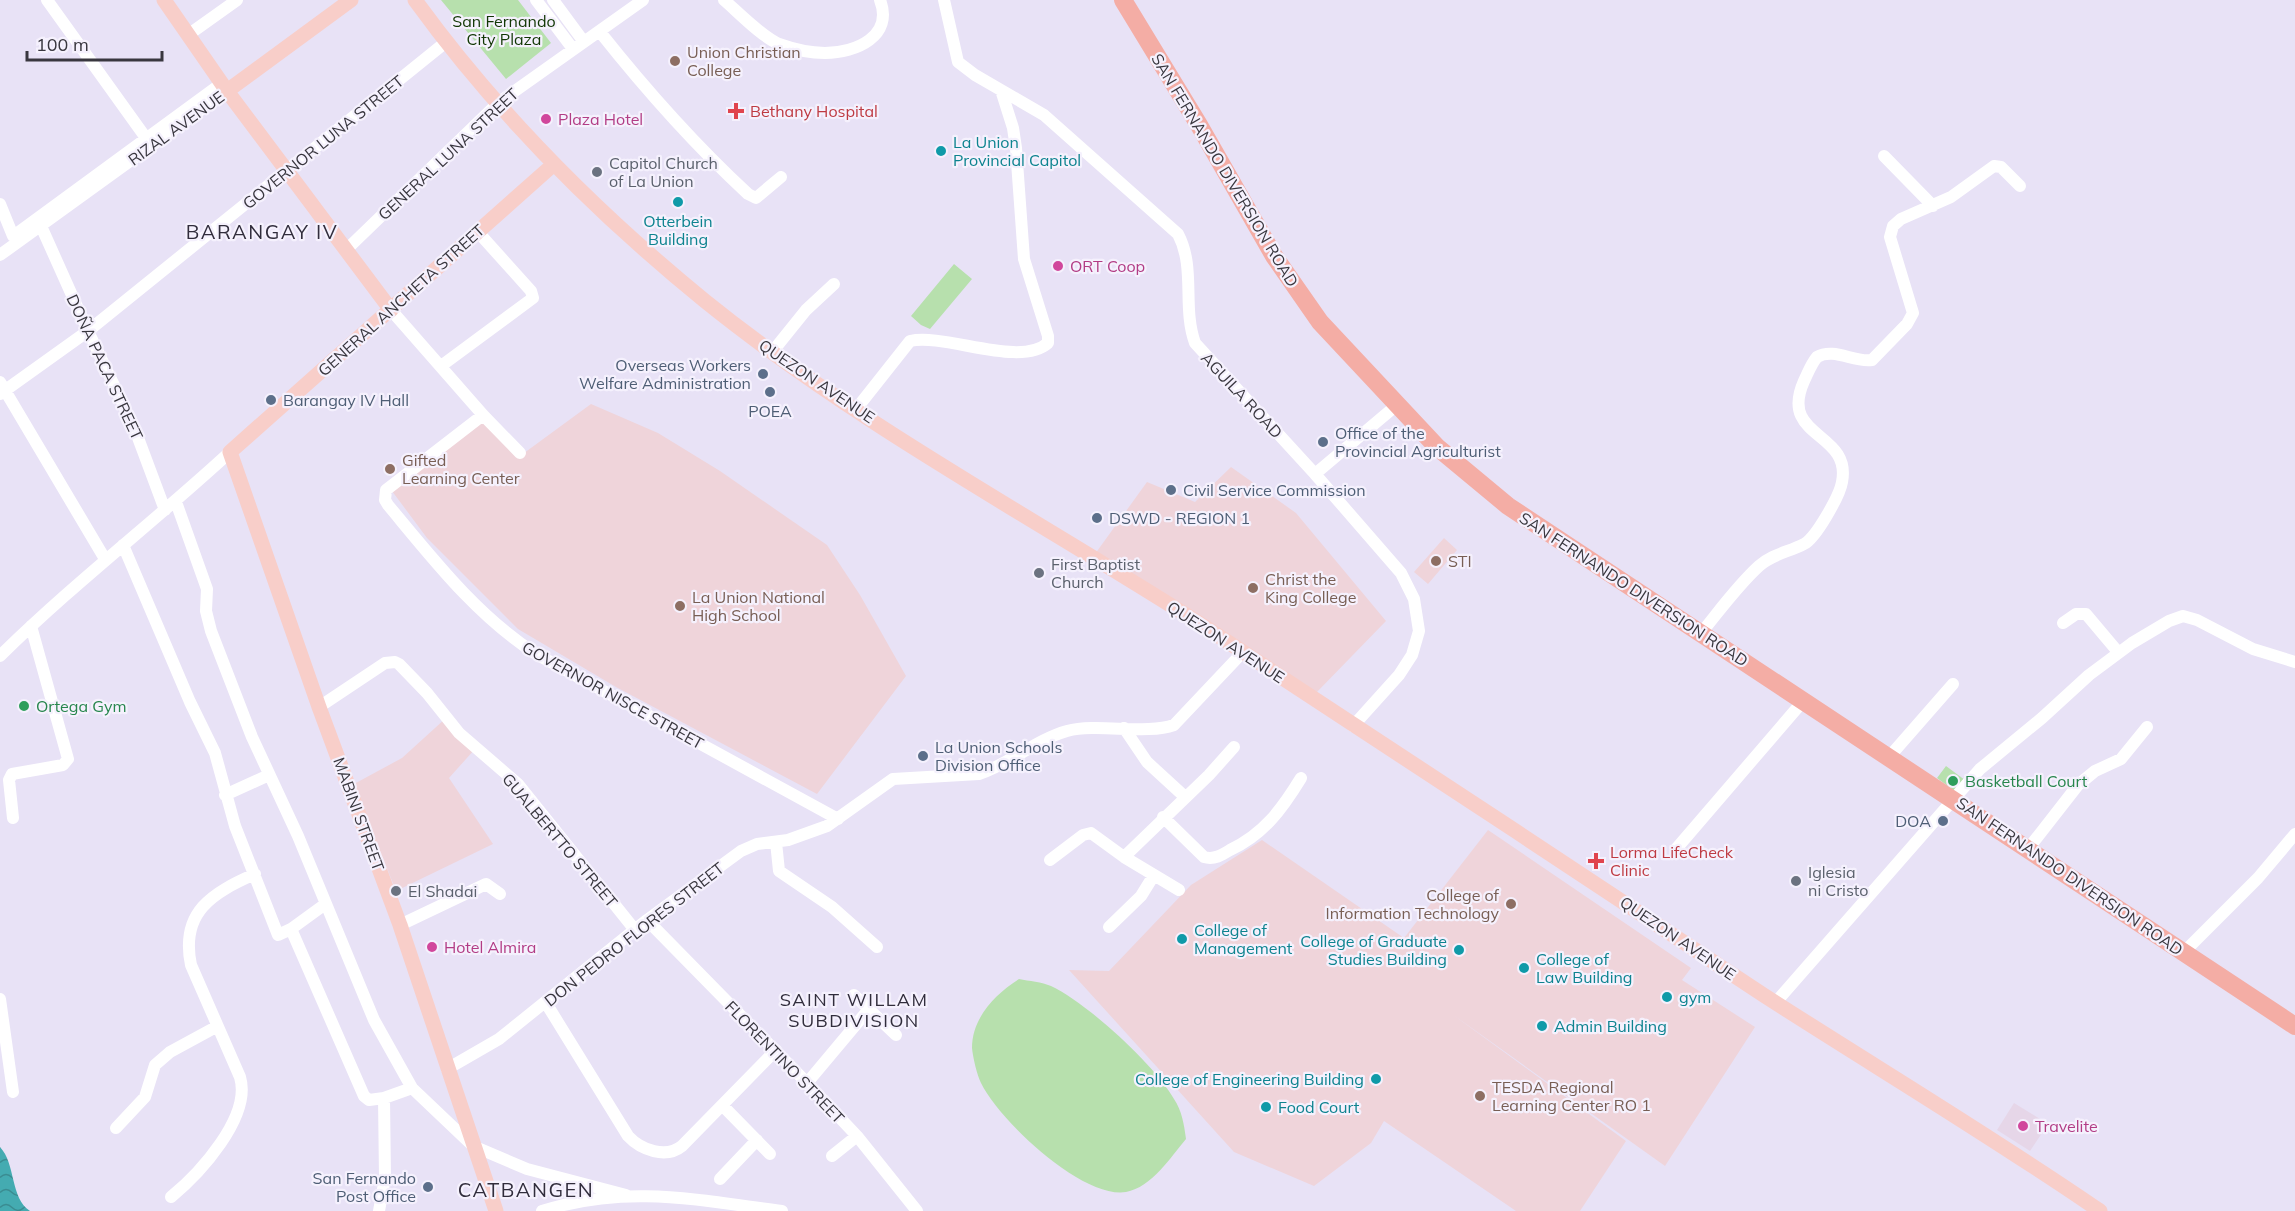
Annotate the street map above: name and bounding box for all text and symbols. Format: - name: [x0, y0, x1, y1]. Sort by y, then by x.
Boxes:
- park label: San Fernando City Plaza: [452, 11, 556, 49]
- scale bar: [27, 24, 162, 62]
- text: 100 m: [36, 33, 89, 56]
- place label: Union Christian College: [687, 42, 801, 80]
- street label: SAN FERNANDO DIVERSION ROAD: [1147, 50, 1303, 290]
- marker: Union Christian College: [668, 54, 682, 68]
- street label: GOVERNOR LUNA STREET: [238, 71, 408, 213]
- street label: GENERAL LUNA STREET: [374, 84, 523, 224]
- street label: RIZAL AVENUE: [124, 86, 228, 170]
- place label: Bethany Hospital: [750, 101, 878, 121]
- marker: Bethany Hospital: [727, 102, 745, 120]
- place label: Plaza Hotel: [558, 109, 643, 129]
- marker: Plaza Hotel: [539, 112, 553, 126]
- place label: La Union Provincial Capitol: [953, 132, 1081, 170]
- marker: La Union Provincial Capitol: [934, 144, 948, 158]
- place label: Capitol Church of La Union: [609, 153, 718, 191]
- marker: Capitol Church of La Union: [590, 165, 604, 179]
- marker: Otterbein Building: [671, 195, 685, 209]
- place label: Otterbein Building: [643, 211, 713, 249]
- district label: BARANGAY IV: [186, 219, 338, 244]
- street label: GENERAL ANCHETA STREET: [314, 220, 489, 380]
- place label: ORT Coop: [1070, 256, 1145, 276]
- marker: ORT Coop: [1051, 259, 1065, 273]
- street label: DOÑA PACA STREET: [62, 291, 148, 443]
- street label: QUEZON AVENUE: [755, 335, 879, 427]
- street label: AGUILA ROAD: [1197, 348, 1287, 442]
- place label: Overseas Workers Welfare Administration: [579, 355, 751, 393]
- marker: Overseas Workers Welfare Administration: [756, 367, 770, 381]
- marker: POEA: [763, 385, 777, 399]
- place label: Barangay IV Hall: [283, 390, 409, 410]
- marker: Barangay IV Hall: [264, 393, 278, 407]
- place label: POEA: [748, 401, 792, 421]
- place label: Office of the Provincial Agriculturist: [1335, 423, 1501, 461]
- marker: Office of the Provincial Agriculturist: [1316, 435, 1330, 449]
- place label: Gifted Learning Center: [402, 450, 520, 488]
- marker: Gifted Learning Center: [383, 462, 397, 476]
- place label: Civil Service Commission: [1183, 480, 1366, 500]
- marker: Civil Service Commission: [1164, 483, 1178, 497]
- street label: SAN FERNANDO DIVERSION ROAD: [1516, 507, 1752, 671]
- place label: DSWD - REGION 1: [1109, 508, 1250, 528]
- marker: DSWD - REGION 1: [1090, 511, 1104, 525]
- place label: STI: [1448, 551, 1472, 571]
- place label: First Baptist Church: [1051, 554, 1140, 592]
- marker: STI: [1429, 554, 1443, 568]
- marker: First Baptist Church: [1032, 566, 1046, 580]
- place label: Christ the King College: [1265, 569, 1356, 607]
- marker: Christ the King College: [1246, 581, 1260, 595]
- place label: La Union National High School: [692, 587, 825, 625]
- street label: QUEZON AVENUE: [1164, 597, 1288, 687]
- marker: La Union National High School: [673, 599, 687, 613]
- street label: GOVERNOR NISCE STREET: [519, 637, 707, 753]
- place label: Ortega Gym: [36, 696, 126, 716]
- marker: Ortega Gym: [17, 699, 31, 713]
- place label: La Union Schools Division Office: [935, 737, 1062, 775]
- marker: La Union Schools Division Office: [916, 749, 930, 763]
- street label: MABINI STREET: [329, 754, 389, 874]
- street label: GUALBERTTO STREET: [498, 769, 622, 911]
- place label: Basketball Court: [1965, 771, 2088, 791]
- marker: Basketball Court: [1946, 774, 1960, 788]
- street label: SAN FERNANDO DIVERSION ROAD: [1953, 793, 2187, 959]
- place label: DOA: [1895, 811, 1931, 831]
- marker: DOA: [1936, 814, 1950, 828]
- place label: Lorma LifeCheck Clinic: [1610, 842, 1734, 880]
- marker: Lorma LifeCheck Clinic: [1587, 852, 1605, 870]
- street label: DON PEDRO FLORES STREET: [540, 857, 728, 1010]
- place label: Iglesia ni Cristo: [1808, 862, 1868, 900]
- marker: Iglesia ni Cristo: [1789, 874, 1803, 888]
- place label: El Shadai: [408, 881, 477, 901]
- marker: El Shadai: [389, 884, 403, 898]
- place label: College of Information Technology: [1326, 885, 1500, 923]
- street label: QUEZON AVENUE: [1616, 892, 1740, 984]
- marker: College of Information Technology: [1504, 897, 1518, 911]
- place label: College of Management: [1194, 920, 1293, 958]
- place label: College of Graduate Studies Building: [1300, 931, 1447, 969]
- marker: College of Management: [1175, 932, 1189, 946]
- place label: Hotel Almira: [444, 937, 536, 957]
- marker: Hotel Almira: [425, 940, 439, 954]
- marker: College of Graduate Studies Building: [1452, 943, 1466, 957]
- place label: College of Law Building: [1536, 949, 1632, 987]
- marker: College of Law Building: [1517, 961, 1531, 975]
- place label: gym: [1679, 987, 1711, 1007]
- district label: SAINT WILLAM SUBDIVISION: [780, 988, 928, 1032]
- marker: gym: [1660, 990, 1674, 1004]
- street label: FLORENTINO STREET: [721, 996, 849, 1128]
- place label: Admin Building: [1554, 1016, 1667, 1036]
- marker: Admin Building: [1535, 1019, 1549, 1033]
- place label: College of Engineering Building: [1135, 1069, 1364, 1089]
- marker: College of Engineering Building: [1369, 1072, 1383, 1086]
- place label: TESDA Regional Learning Center RO 1: [1492, 1077, 1651, 1115]
- marker: TESDA Regional Learning Center RO 1: [1473, 1089, 1487, 1103]
- place label: Food Court: [1278, 1097, 1360, 1117]
- marker: Food Court: [1259, 1100, 1273, 1114]
- place label: Travelite: [2035, 1116, 2098, 1136]
- marker: Travelite: [2016, 1119, 2030, 1133]
- place label: San Fernando Post Office: [313, 1168, 416, 1206]
- district label: CATBANGEN: [458, 1177, 594, 1202]
- marker: San Fernando Post Office: [421, 1180, 435, 1194]

